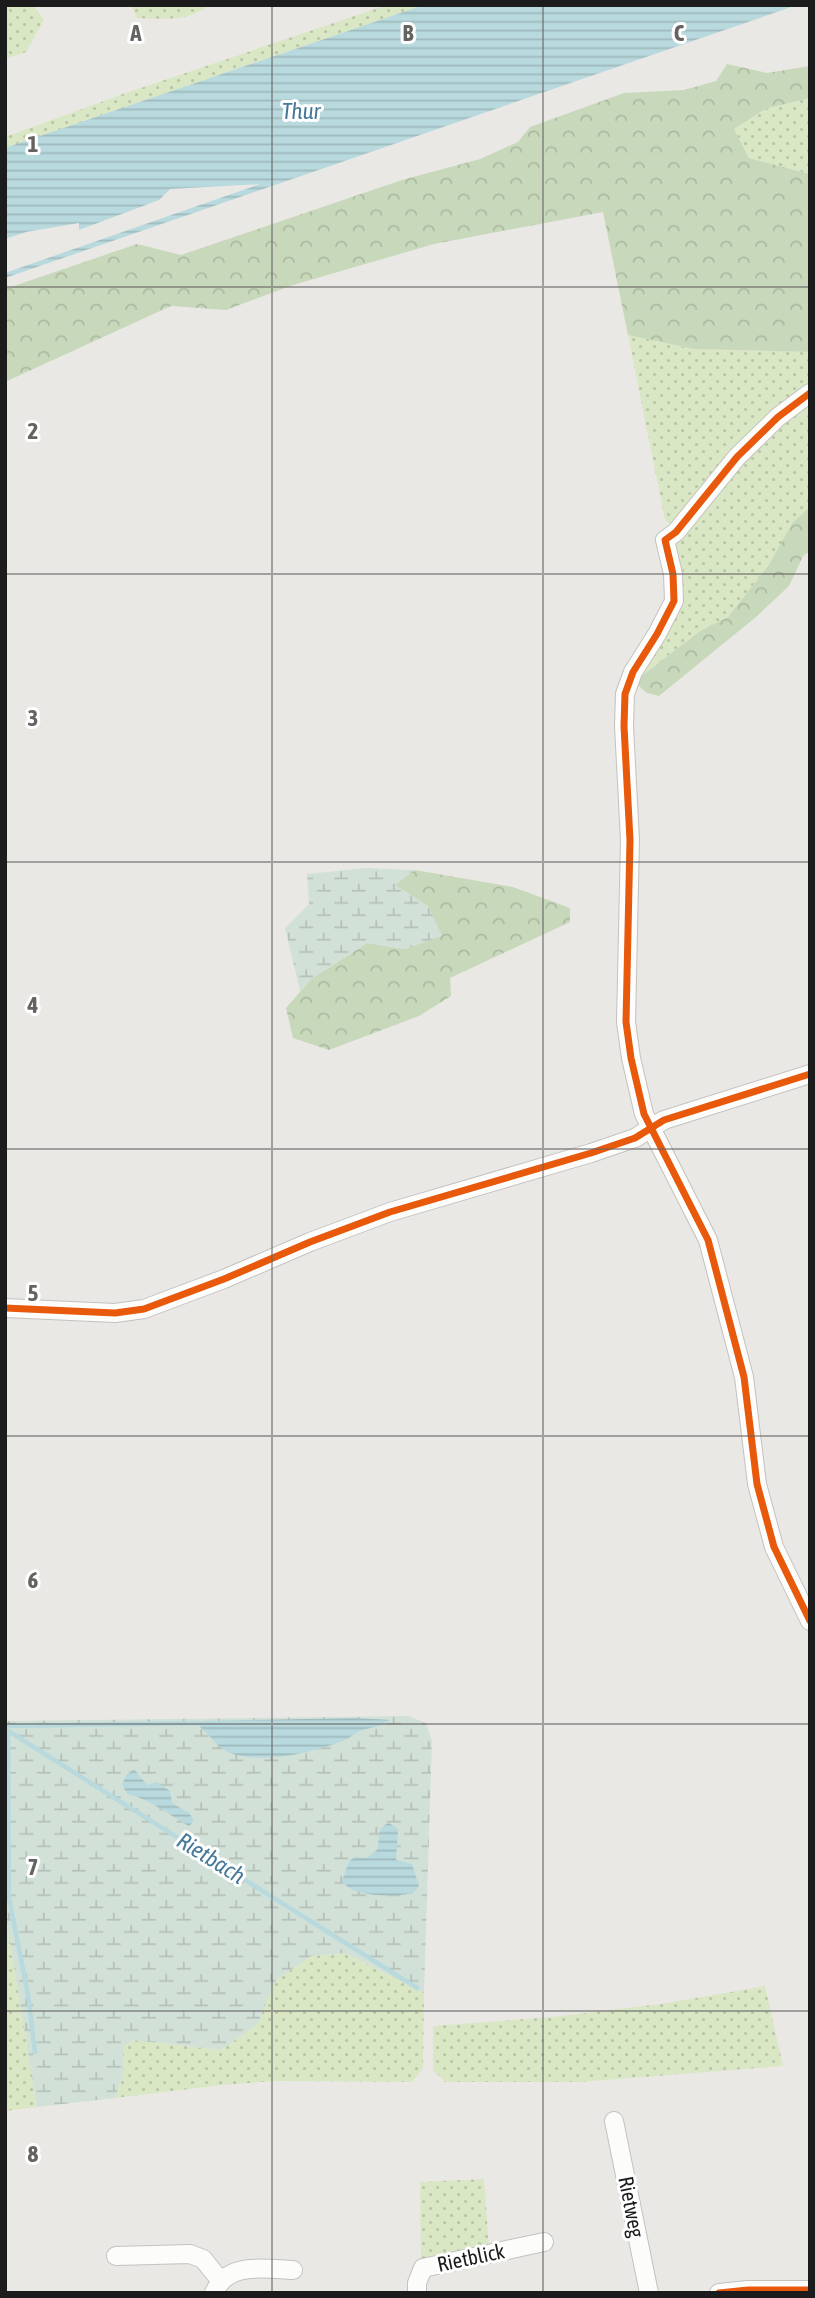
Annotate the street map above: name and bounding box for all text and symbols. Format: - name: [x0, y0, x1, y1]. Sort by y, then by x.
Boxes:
- text: A: [129, 20, 142, 46]
- text: B: [403, 20, 414, 46]
- text: C: [674, 20, 685, 46]
- water label: Thur: [282, 98, 322, 124]
- text: 1: [28, 131, 39, 157]
- text: 2: [28, 418, 38, 444]
- text: 3: [28, 705, 38, 731]
- text: 4: [27, 992, 39, 1018]
- text: 5: [28, 1280, 39, 1306]
- text: 6: [28, 1567, 39, 1593]
- water label: Rietbach: [172, 1827, 250, 1889]
- text: 7: [28, 1854, 38, 1880]
- text: 8: [28, 2141, 39, 2167]
- street label: Rietweg: [614, 2174, 650, 2239]
- street label: Rietblick: [435, 2238, 507, 2276]

